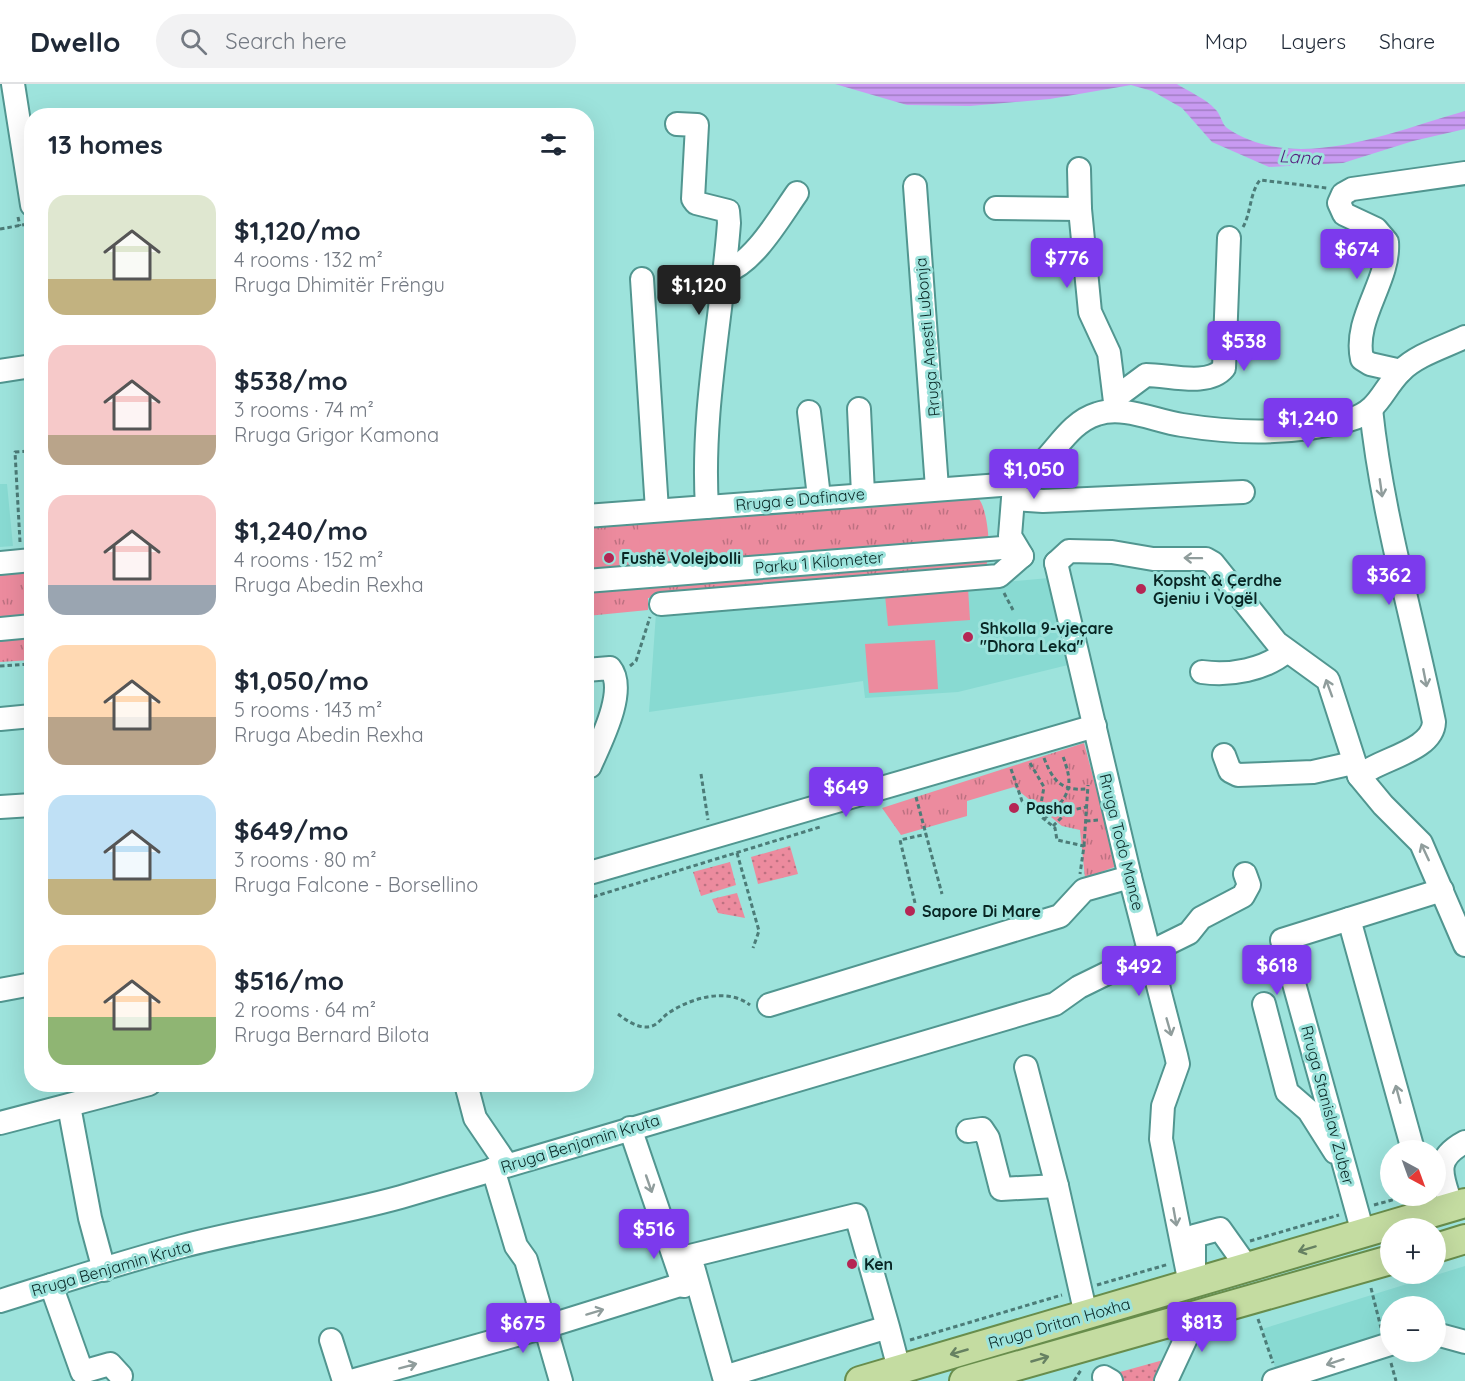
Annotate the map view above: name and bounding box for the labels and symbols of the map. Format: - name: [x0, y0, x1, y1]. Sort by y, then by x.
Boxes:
- water label: Lana: [1278, 144, 1323, 170]
- pin: $674: [1321, 229, 1393, 280]
- pin: $776: [1031, 238, 1103, 289]
- street label: Rruga Anesti Lubonja: [910, 257, 944, 417]
- pin: $1,120: [650, 265, 748, 316]
- pin: $538: [1208, 321, 1280, 372]
- pin: $1,240: [1259, 398, 1357, 449]
- pin: $1,050: [985, 449, 1083, 500]
- one-way arrow: [1376, 478, 1387, 498]
- street label: Rruga e Dafinave: [735, 483, 865, 515]
- street label: Parku 1 Kilometer: [754, 546, 884, 578]
- place label: Fushë Volejbolli: [621, 548, 741, 568]
- marker: Fushë Volejbolli: [602, 551, 616, 565]
- one-way arrow: [1183, 552, 1203, 564]
- pin: $362: [1353, 555, 1425, 606]
- place label: Kopsht & Çerdhe Gjeniu i Vogël: [1153, 570, 1282, 608]
- marker: Kopsht & Çerdhe Gjeniu i Vogël: [1134, 582, 1148, 596]
- place label: Shkolla 9-vjeçare "Dhora Leka": [980, 618, 1114, 656]
- marker: Shkolla 9-vjeçare "Dhora Leka": [961, 630, 975, 644]
- one-way arrow: [1420, 668, 1432, 687]
- one-way arrow: [1323, 679, 1334, 698]
- pin: $649: [810, 767, 882, 818]
- street label: Rruga Todo Mance: [1095, 771, 1149, 913]
- place label: Pasha: [1026, 798, 1073, 818]
- marker: Pasha: [1007, 801, 1021, 815]
- one-way arrow: [1419, 844, 1431, 862]
- place label: Sapore Di Mare: [922, 901, 1041, 921]
- marker: Sapore Di Mare: [903, 904, 917, 918]
- pin: $618: [1241, 945, 1313, 996]
- pin: $492: [1103, 946, 1175, 997]
- one-way arrow: [1164, 1017, 1175, 1036]
- street label: Rruga Stanislav Zuber: [1297, 1023, 1359, 1187]
- one-way arrow: [1391, 1085, 1403, 1104]
- street label: Rruga Benjamin Kruta: [498, 1109, 662, 1177]
- north arrow: [1380, 1140, 1446, 1206]
- one-way arrow: [644, 1174, 655, 1193]
- one-way arrow: [1170, 1207, 1181, 1226]
- pin: $516: [618, 1209, 690, 1260]
- street label: Rruga Benjamin Kruta: [29, 1236, 193, 1300]
- one-way arrow: [1298, 1244, 1317, 1255]
- place label: Ken: [864, 1254, 893, 1274]
- marker: Ken: [845, 1257, 859, 1271]
- street label: Rruga Dritan Hoxha: [986, 1293, 1132, 1353]
- pin: $813: [1166, 1302, 1238, 1353]
- pin: $675: [487, 1303, 559, 1354]
- one-way arrow: [585, 1306, 604, 1317]
- one-way arrow: [949, 1347, 968, 1358]
- one-way arrow: [1030, 1353, 1049, 1364]
- one-way arrow: [1326, 1357, 1345, 1368]
- one-way arrow: [398, 1360, 417, 1371]

